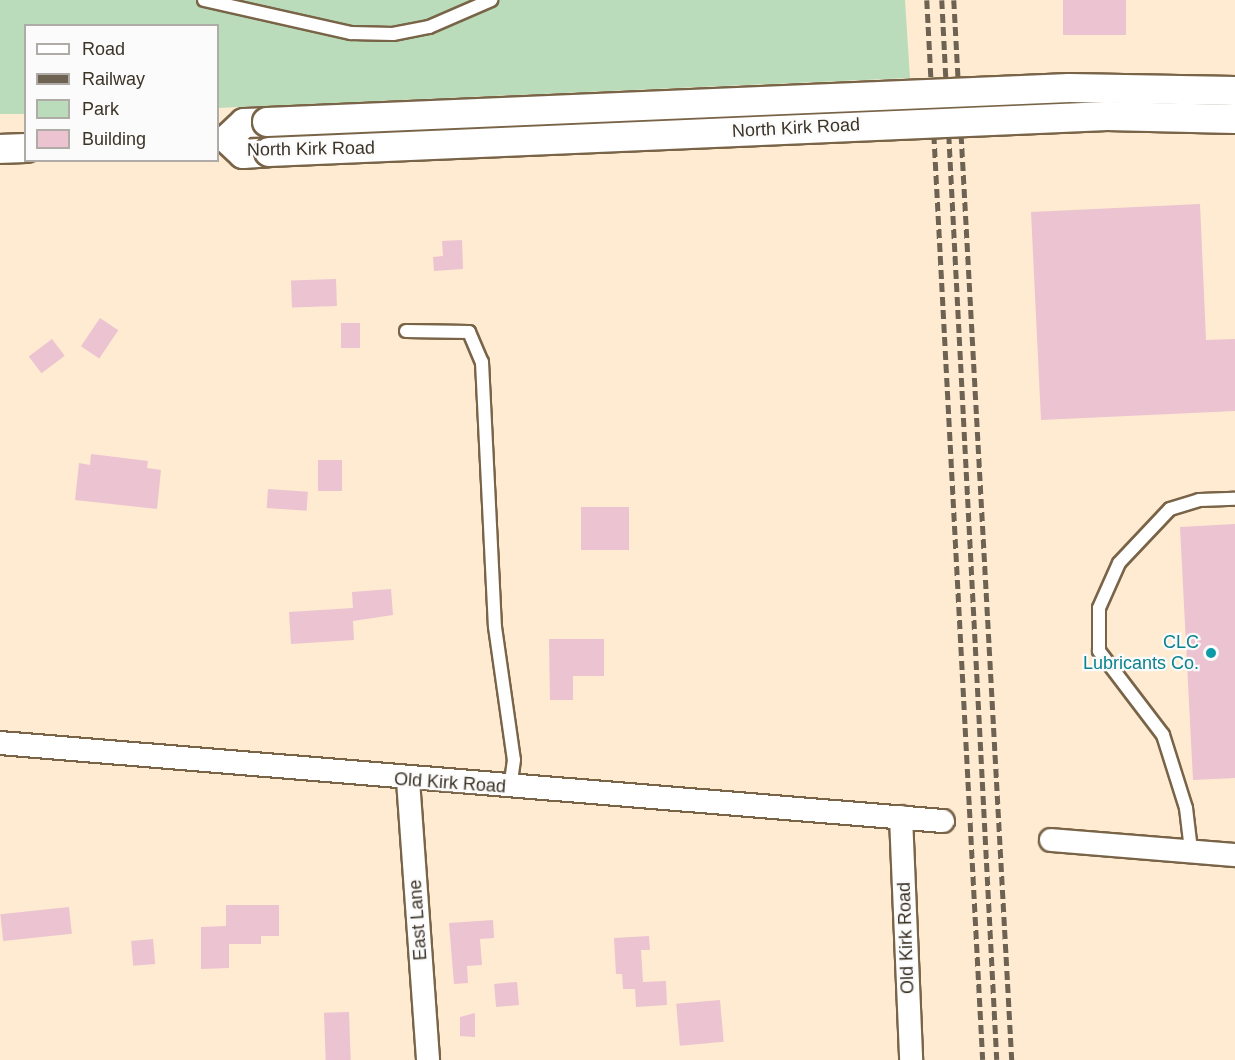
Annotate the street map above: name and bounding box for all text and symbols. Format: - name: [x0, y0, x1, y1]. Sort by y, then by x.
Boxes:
- legend: [24, 24, 219, 162]
- text: Road: [82, 39, 125, 59]
- text: Railway: [82, 69, 145, 89]
- text: Park: [82, 99, 119, 119]
- street label: North Kirk Road: [731, 114, 861, 142]
- text: Building: [82, 129, 146, 149]
- street label: North Kirk Road: [247, 137, 375, 161]
- place label: CLC Lubricants Co.: [1083, 632, 1199, 674]
- marker: CLC Lubricants Co.: [1204, 646, 1218, 660]
- street label: Old Kirk Road: [393, 768, 507, 798]
- street label: East Lane: [404, 879, 432, 961]
- street label: Old Kirk Road: [893, 882, 919, 994]

